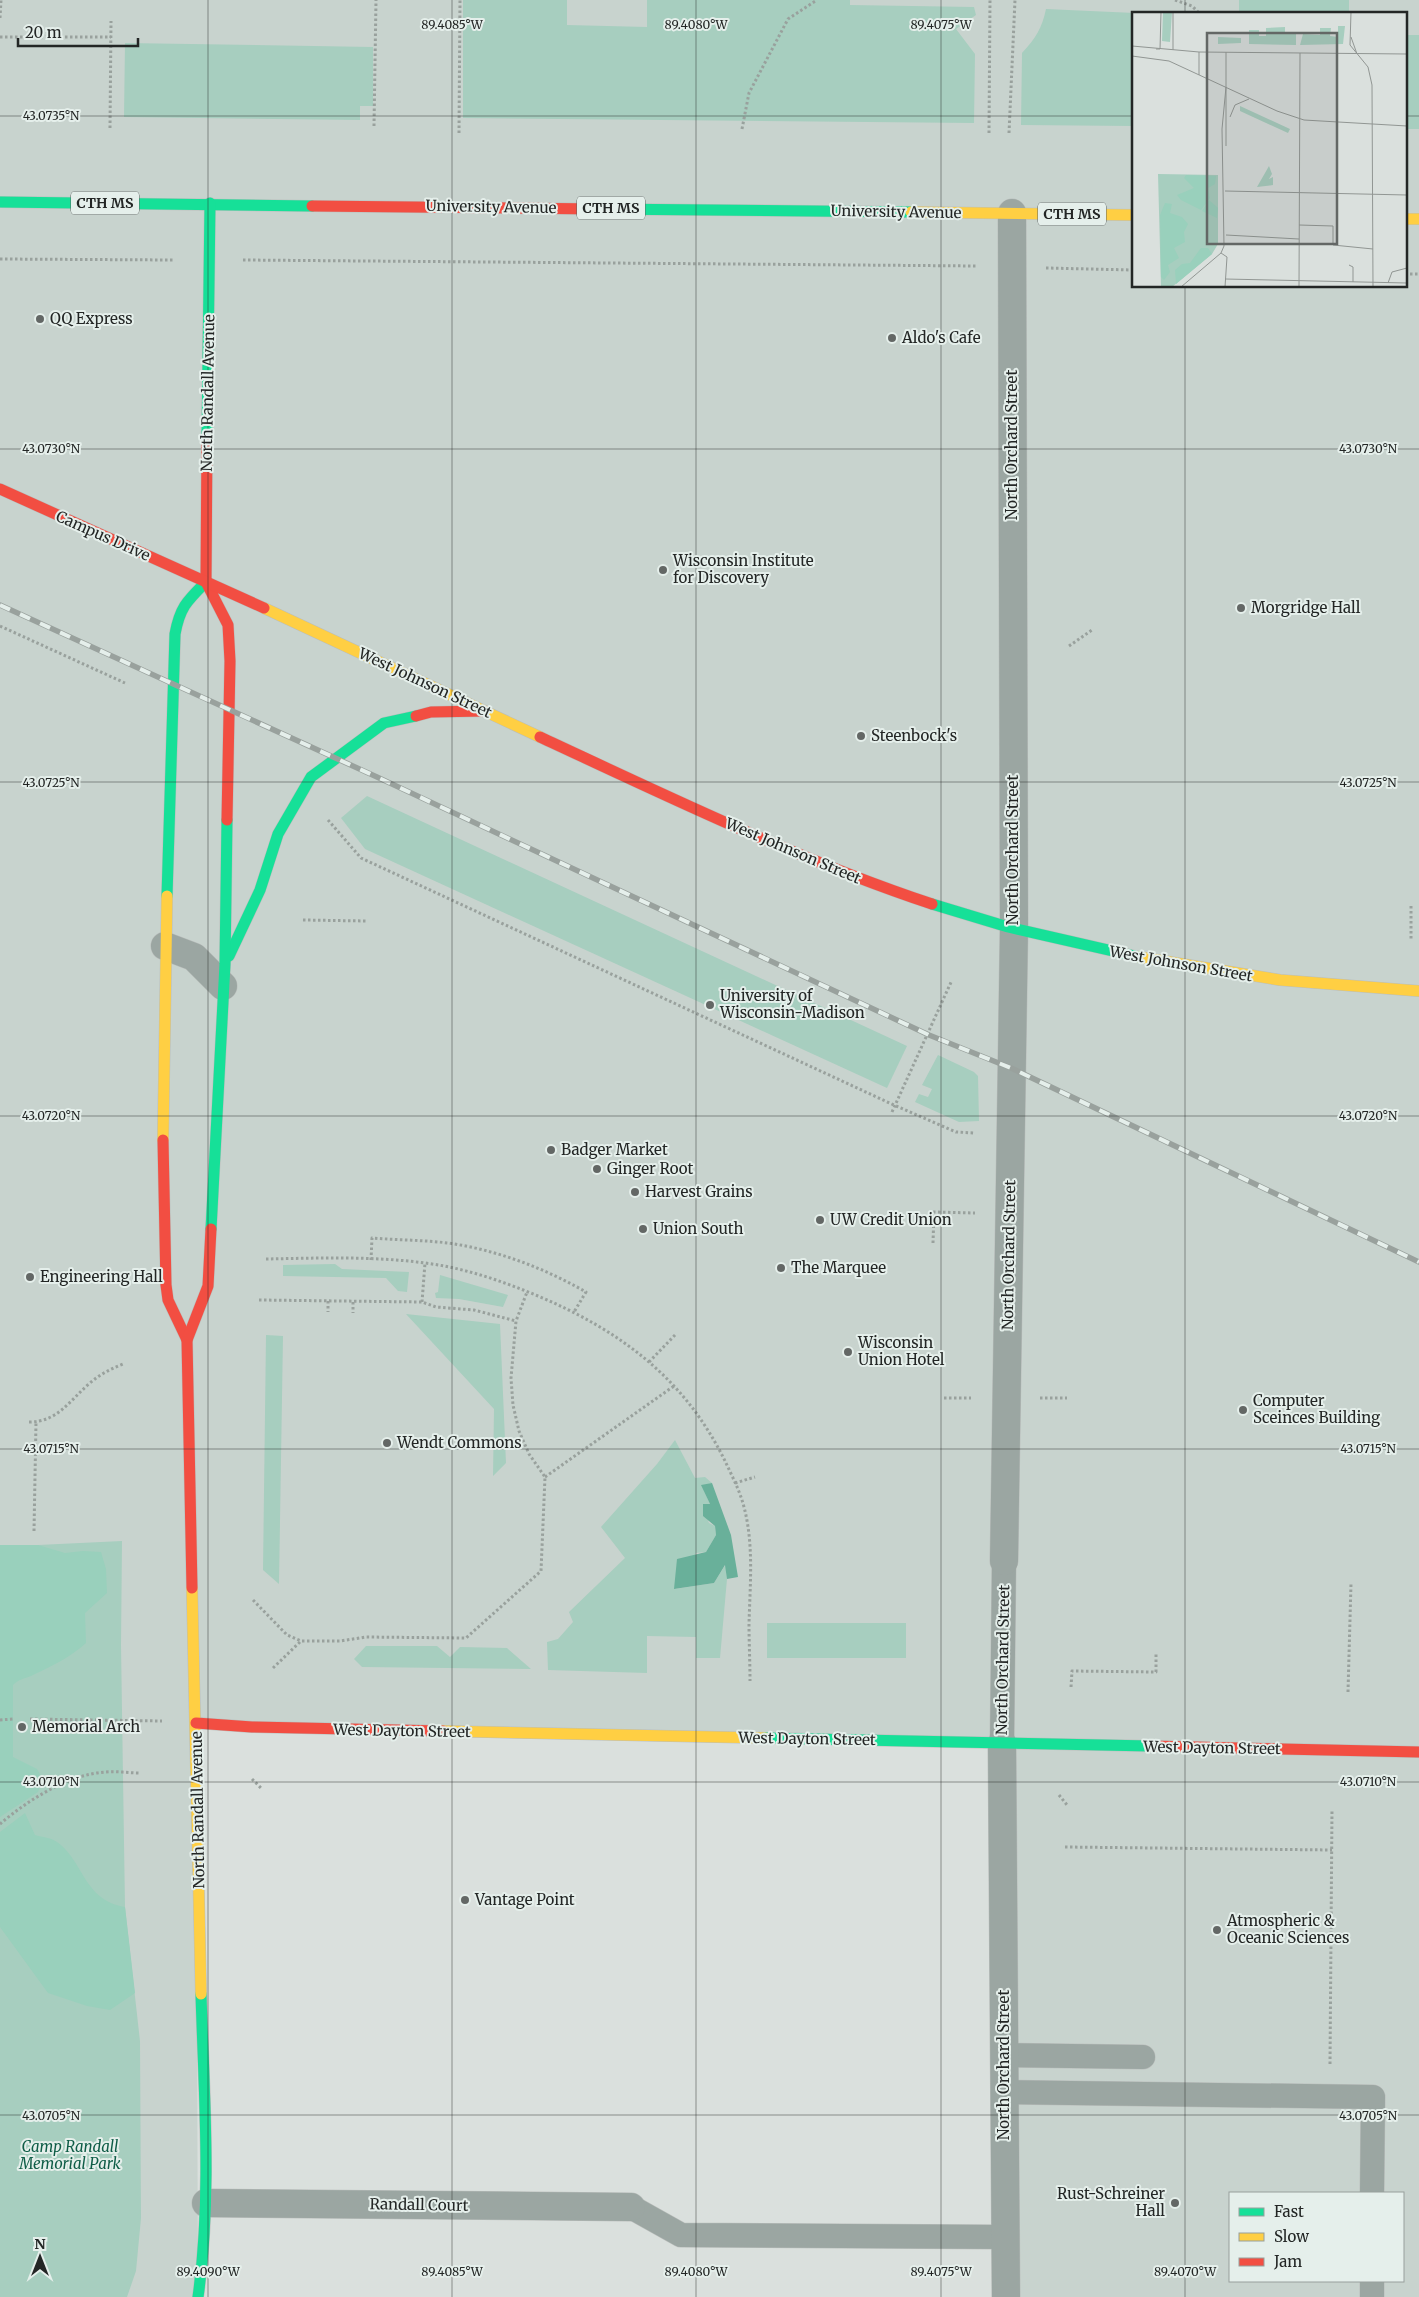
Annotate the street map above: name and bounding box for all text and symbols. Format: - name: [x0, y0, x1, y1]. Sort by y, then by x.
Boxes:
- inset map: [1132, 12, 1406, 288]
- scale bar: [18, 15, 138, 47]
- text: 89.4085°W: [421, 17, 484, 32]
- text: 89.4080°W: [664, 17, 729, 32]
- text: 89.4075°W: [910, 17, 973, 32]
- text: 20 m: [25, 23, 62, 42]
- text: 43.0735°N: [23, 108, 80, 123]
- road number: CTH MS: [71, 192, 139, 214]
- street label: University Avenue: [425, 196, 557, 217]
- road number: CTH MS: [577, 197, 645, 220]
- street label: University Avenue: [830, 201, 962, 222]
- road number: CTH MS: [1038, 202, 1106, 225]
- place label: QQ Express: [50, 309, 133, 328]
- marker: QQ Express: [34, 313, 46, 325]
- street label: North Randall Avenue: [197, 314, 218, 472]
- place label: Aldo's Cafe: [901, 328, 981, 347]
- marker: Aldo's Cafe: [886, 332, 898, 344]
- street label: North Orchard Street: [1002, 370, 1021, 520]
- text: 43.0730°N: [22, 441, 81, 456]
- text: 43.0730°N: [1339, 441, 1398, 456]
- street label: Campus Drive: [53, 506, 153, 565]
- place label: Wisconsin Institute for Discovery: [672, 551, 814, 587]
- marker: Wisconsin Institute for Discovery: [657, 564, 669, 576]
- place label: Morgridge Hall: [1251, 598, 1361, 617]
- marker: Morgridge Hall: [1235, 602, 1247, 614]
- street label: West Johnson Street: [355, 643, 495, 722]
- place label: Steenbock's: [871, 726, 957, 745]
- marker: Steenbock's: [855, 730, 867, 742]
- text: 43.0725°N: [22, 775, 80, 790]
- street label: North Orchard Street: [1003, 775, 1022, 925]
- text: 43.0725°N: [1339, 775, 1397, 790]
- street label: West Johnson Street: [722, 813, 864, 888]
- street label: West Johnson Street: [1107, 941, 1254, 985]
- place label: University of Wisconsin-Madison: [719, 986, 865, 1022]
- marker: University of Wisconsin-Madison: [704, 999, 716, 1011]
- text: 43.0720°N: [22, 1108, 81, 1123]
- text: 43.0720°N: [1339, 1108, 1398, 1123]
- place label: Badger Market: [561, 1140, 668, 1159]
- marker: Badger Market: [545, 1144, 557, 1156]
- place label: Ginger Root: [607, 1159, 694, 1178]
- marker: Ginger Root: [591, 1163, 603, 1175]
- street label: North Orchard Street: [998, 1179, 1019, 1330]
- place label: Harvest Grains: [645, 1182, 753, 1201]
- marker: Harvest Grains: [629, 1186, 641, 1198]
- place label: UW Credit Union: [830, 1210, 952, 1229]
- marker: UW Credit Union: [814, 1214, 826, 1226]
- place label: Union South: [653, 1219, 744, 1238]
- marker: Union South: [637, 1223, 649, 1235]
- place label: The Marquee: [791, 1258, 886, 1277]
- marker: The Marquee: [775, 1262, 787, 1274]
- place label: Engineering Hall: [40, 1267, 163, 1286]
- marker: Engineering Hall: [24, 1271, 36, 1283]
- place label: Wisconsin Union Hotel: [857, 1333, 945, 1369]
- marker: Wisconsin Union Hotel: [842, 1346, 854, 1358]
- place label: Computer Sceinces Building: [1253, 1391, 1380, 1427]
- marker: Computer Sceinces Building: [1237, 1404, 1249, 1416]
- place label: Wendt Commons: [396, 1433, 522, 1452]
- marker: Wendt Commons: [381, 1437, 393, 1449]
- text: 43.0715°N: [23, 1441, 79, 1456]
- text: 43.0715°N: [1340, 1441, 1396, 1456]
- street label: North Orchard Street: [992, 1584, 1013, 1735]
- place label: Memorial Arch: [32, 1717, 140, 1736]
- street label: West Dayton Street: [332, 1720, 471, 1741]
- marker: Memorial Arch: [16, 1721, 28, 1733]
- street label: West Dayton Street: [737, 1728, 876, 1749]
- street label: North Randall Avenue: [187, 1731, 208, 1889]
- street label: West Dayton Street: [1142, 1737, 1281, 1758]
- text: 43.0710°N: [23, 1774, 80, 1789]
- text: 43.0710°N: [1340, 1774, 1397, 1789]
- place label: Vantage Point: [474, 1890, 575, 1909]
- marker: Vantage Point: [459, 1894, 471, 1906]
- place label: Atmospheric & Oceanic Sciences: [1226, 1911, 1349, 1947]
- marker: Atmospheric & Oceanic Sciences: [1211, 1924, 1223, 1936]
- street label: North Orchard Street: [994, 1990, 1013, 2140]
- text: 43.0705°N: [22, 2108, 81, 2123]
- text: 43.0705°N: [1339, 2108, 1398, 2123]
- park label: Camp Randall Memorial Park: [18, 2137, 122, 2173]
- place label: Rust-Schreiner Hall: [1057, 2184, 1165, 2220]
- legend: [1229, 2192, 1404, 2282]
- street label: Randall Court: [369, 2194, 469, 2215]
- marker: Rust-Schreiner Hall: [1169, 2197, 1181, 2209]
- text: Fast: [1274, 2202, 1304, 2221]
- text: Slow: [1274, 2227, 1309, 2246]
- north arrow: [15, 2232, 65, 2282]
- text: N: [34, 2235, 46, 2253]
- text: Jam: [1273, 2252, 1302, 2271]
- text: 89.4090°W: [176, 2264, 241, 2279]
- text: 89.4085°W: [421, 2264, 484, 2279]
- text: 89.4080°W: [664, 2264, 729, 2279]
- text: 89.4075°W: [910, 2264, 973, 2279]
- text: 89.4070°W: [1154, 2264, 1217, 2279]

